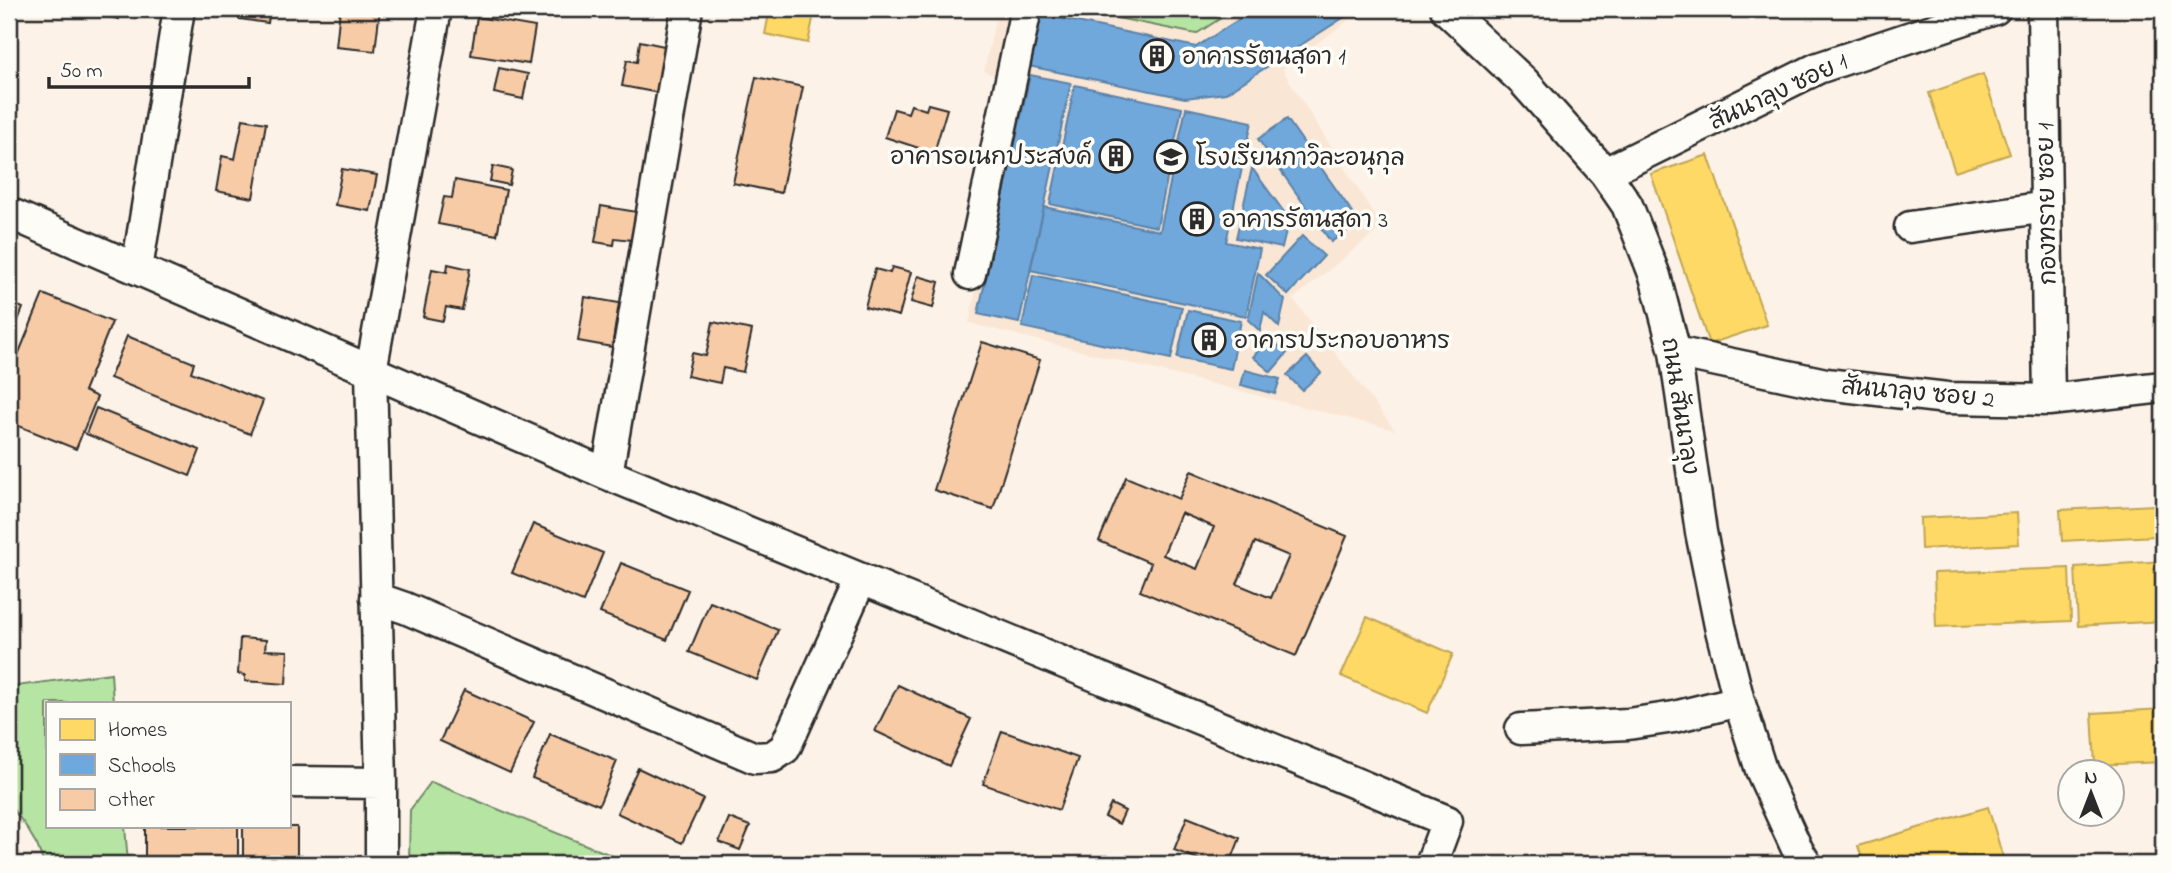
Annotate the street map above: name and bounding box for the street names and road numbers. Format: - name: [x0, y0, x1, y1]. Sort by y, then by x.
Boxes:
- street label: สันนาลุง ซอย 1: [1704, 46, 1855, 141]
- street label: กองทราย ซอย 1: [2030, 122, 2067, 286]
- street label: ถนน สันนาลุง: [1650, 335, 1707, 477]
- street label: สันนาลุง ซอย 2: [1840, 370, 1996, 419]

